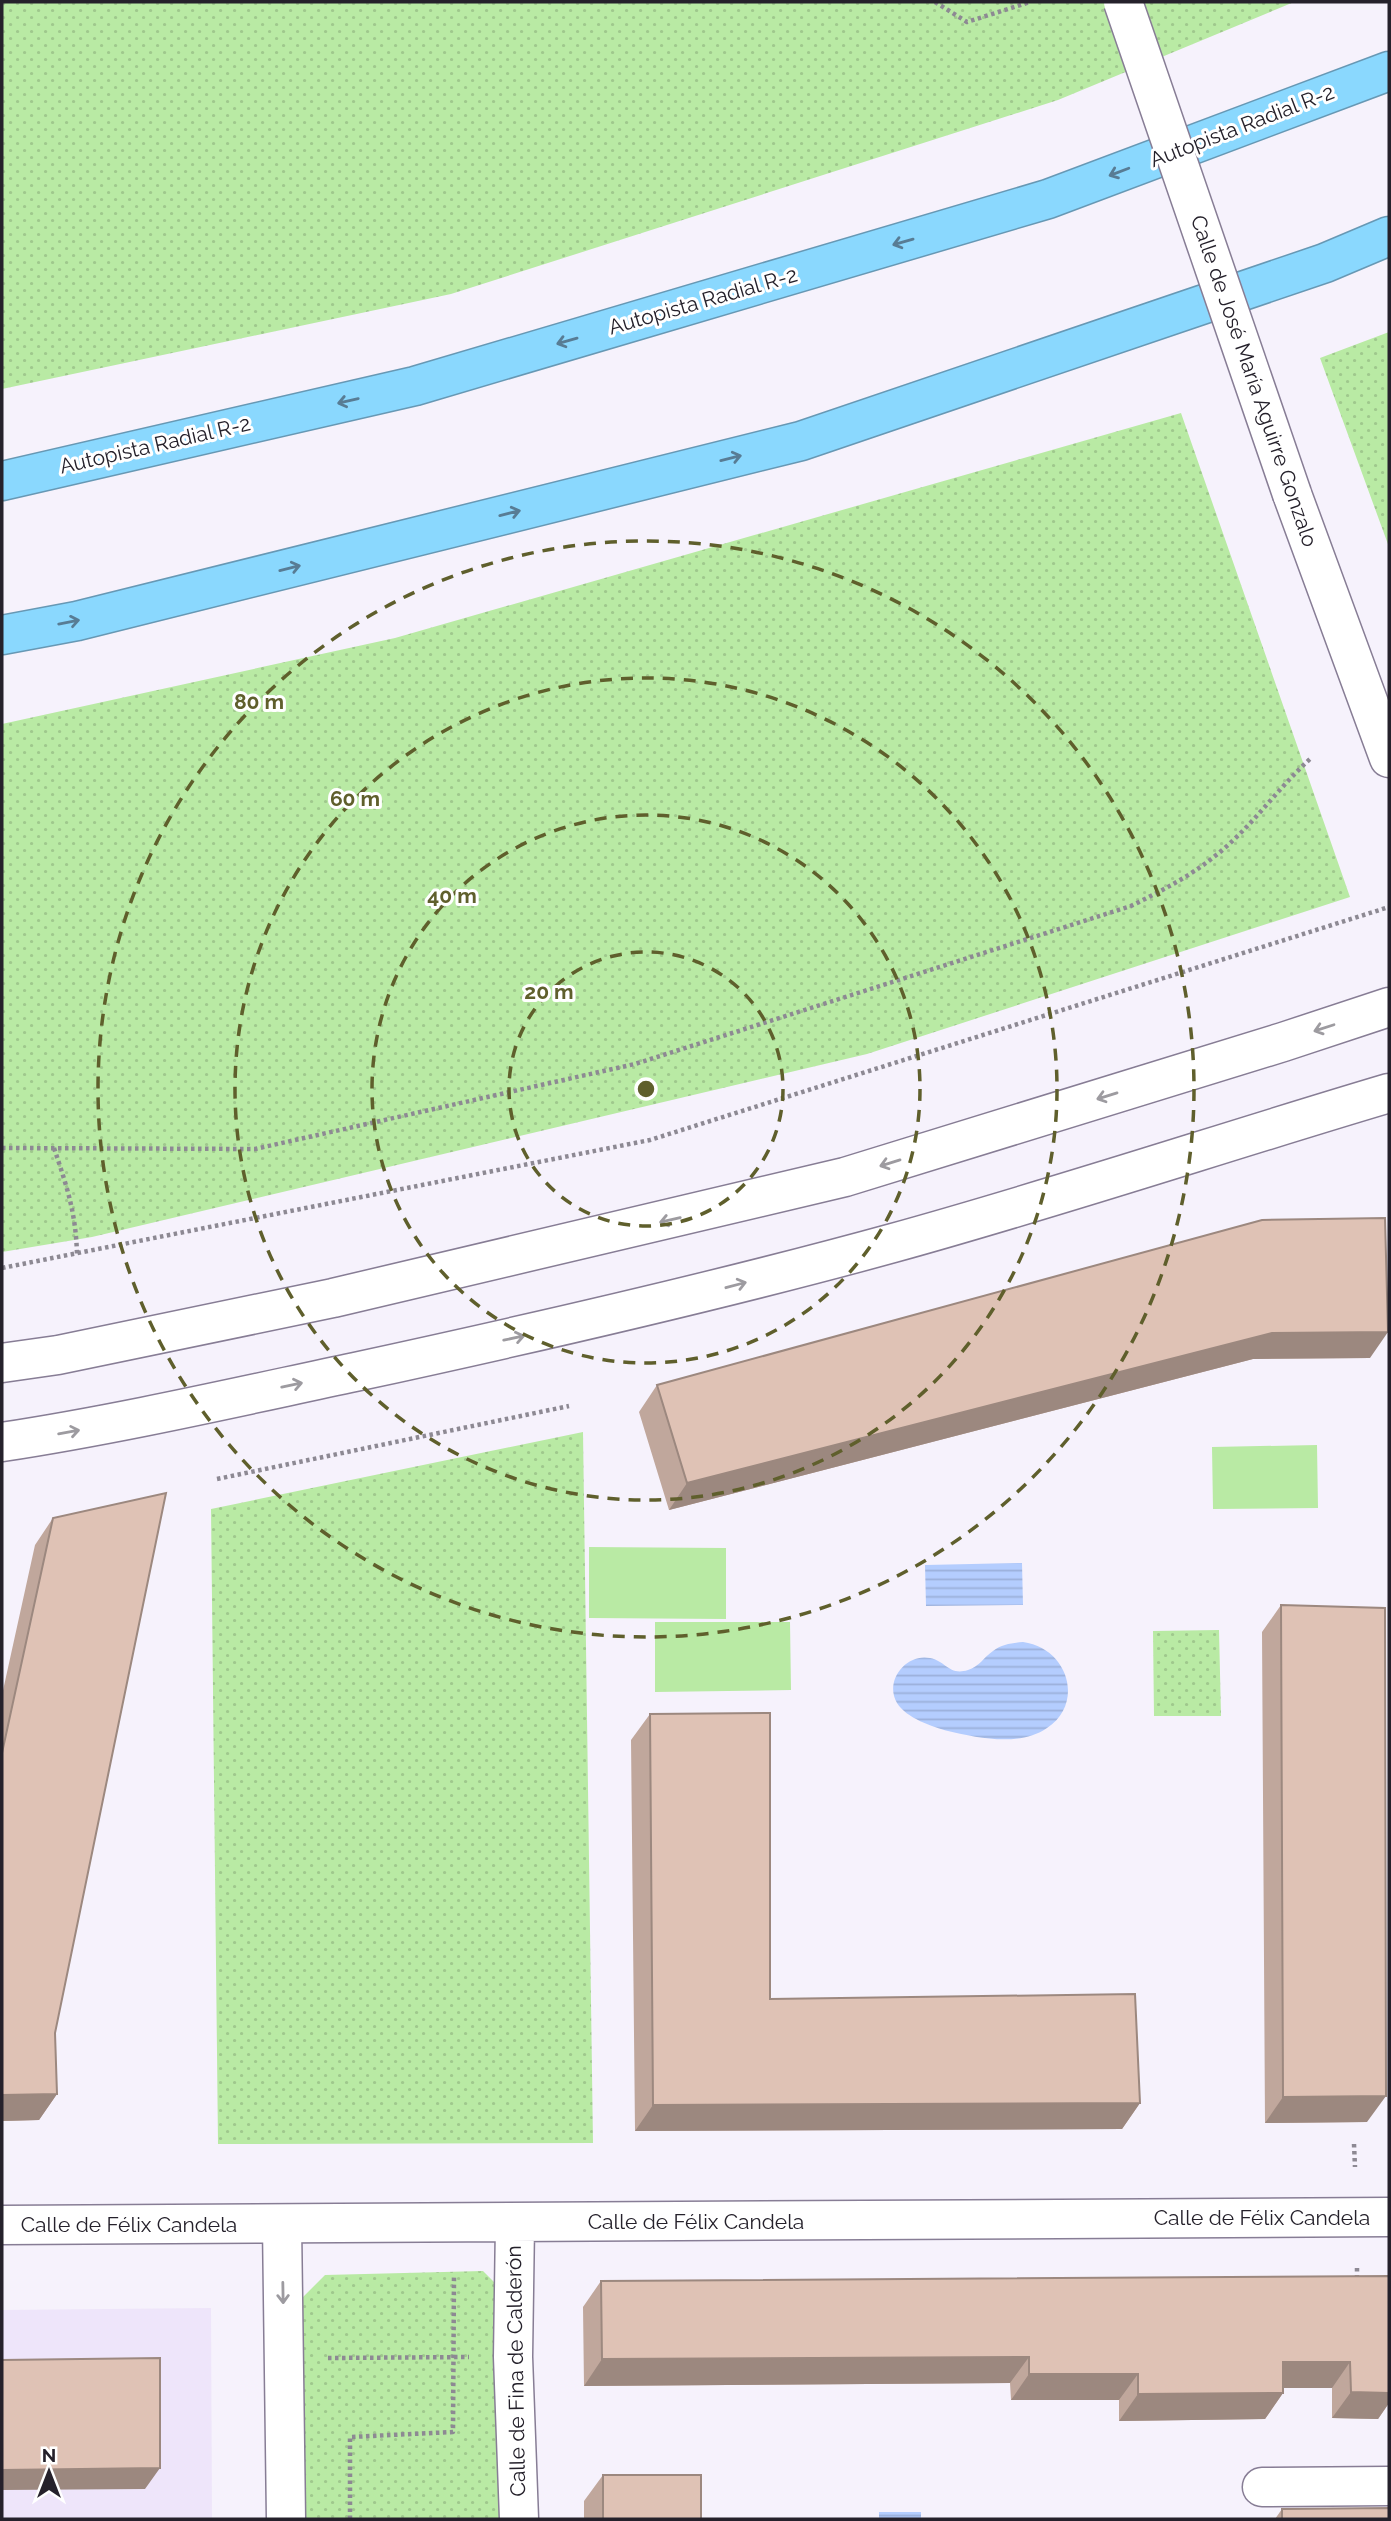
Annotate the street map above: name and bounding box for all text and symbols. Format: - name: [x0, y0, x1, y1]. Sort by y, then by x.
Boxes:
- street label: Autopista Radial R-2: [1146, 79, 1337, 172]
- one-way arrow: [1108, 167, 1130, 179]
- street label: Calle de José María Aguirre Gonzalo: [1186, 212, 1323, 550]
- one-way arrow: [892, 236, 914, 249]
- street label: Autopista Radial R-2: [606, 262, 800, 339]
- one-way arrow: [556, 335, 578, 348]
- one-way arrow: [337, 395, 360, 409]
- street label: Autopista Radial R-2: [57, 410, 253, 479]
- one-way arrow: [719, 451, 742, 464]
- one-way arrow: [499, 506, 521, 519]
- one-way arrow: [278, 561, 301, 574]
- one-way arrow: [57, 615, 80, 629]
- text: 80 m: [234, 689, 284, 714]
- text: 60 m: [330, 786, 380, 811]
- text: 40 m: [427, 883, 477, 908]
- text: 20 m: [524, 979, 574, 1004]
- one-way arrow: [1314, 1023, 1336, 1035]
- centre of rings: [634, 1077, 658, 1101]
- one-way arrow: [1097, 1091, 1119, 1103]
- one-way arrow: [879, 1158, 901, 1171]
- one-way arrow: [659, 1214, 682, 1227]
- one-way arrow: [724, 1278, 746, 1291]
- one-way arrow: [502, 1330, 525, 1344]
- one-way arrow: [280, 1378, 303, 1392]
- one-way arrow: [57, 1424, 80, 1438]
- street label: Calle de Félix Candela: [1154, 2205, 1370, 2230]
- street label: Calle de Félix Candela: [588, 2209, 804, 2234]
- street label: Calle de Félix Candela: [21, 2212, 237, 2237]
- street label: Calle de Fina de Calderón: [501, 2245, 530, 2497]
- one-way arrow: [277, 2281, 290, 2304]
- north arrow: [14, 2437, 84, 2507]
- text: N: [42, 2444, 56, 2466]

